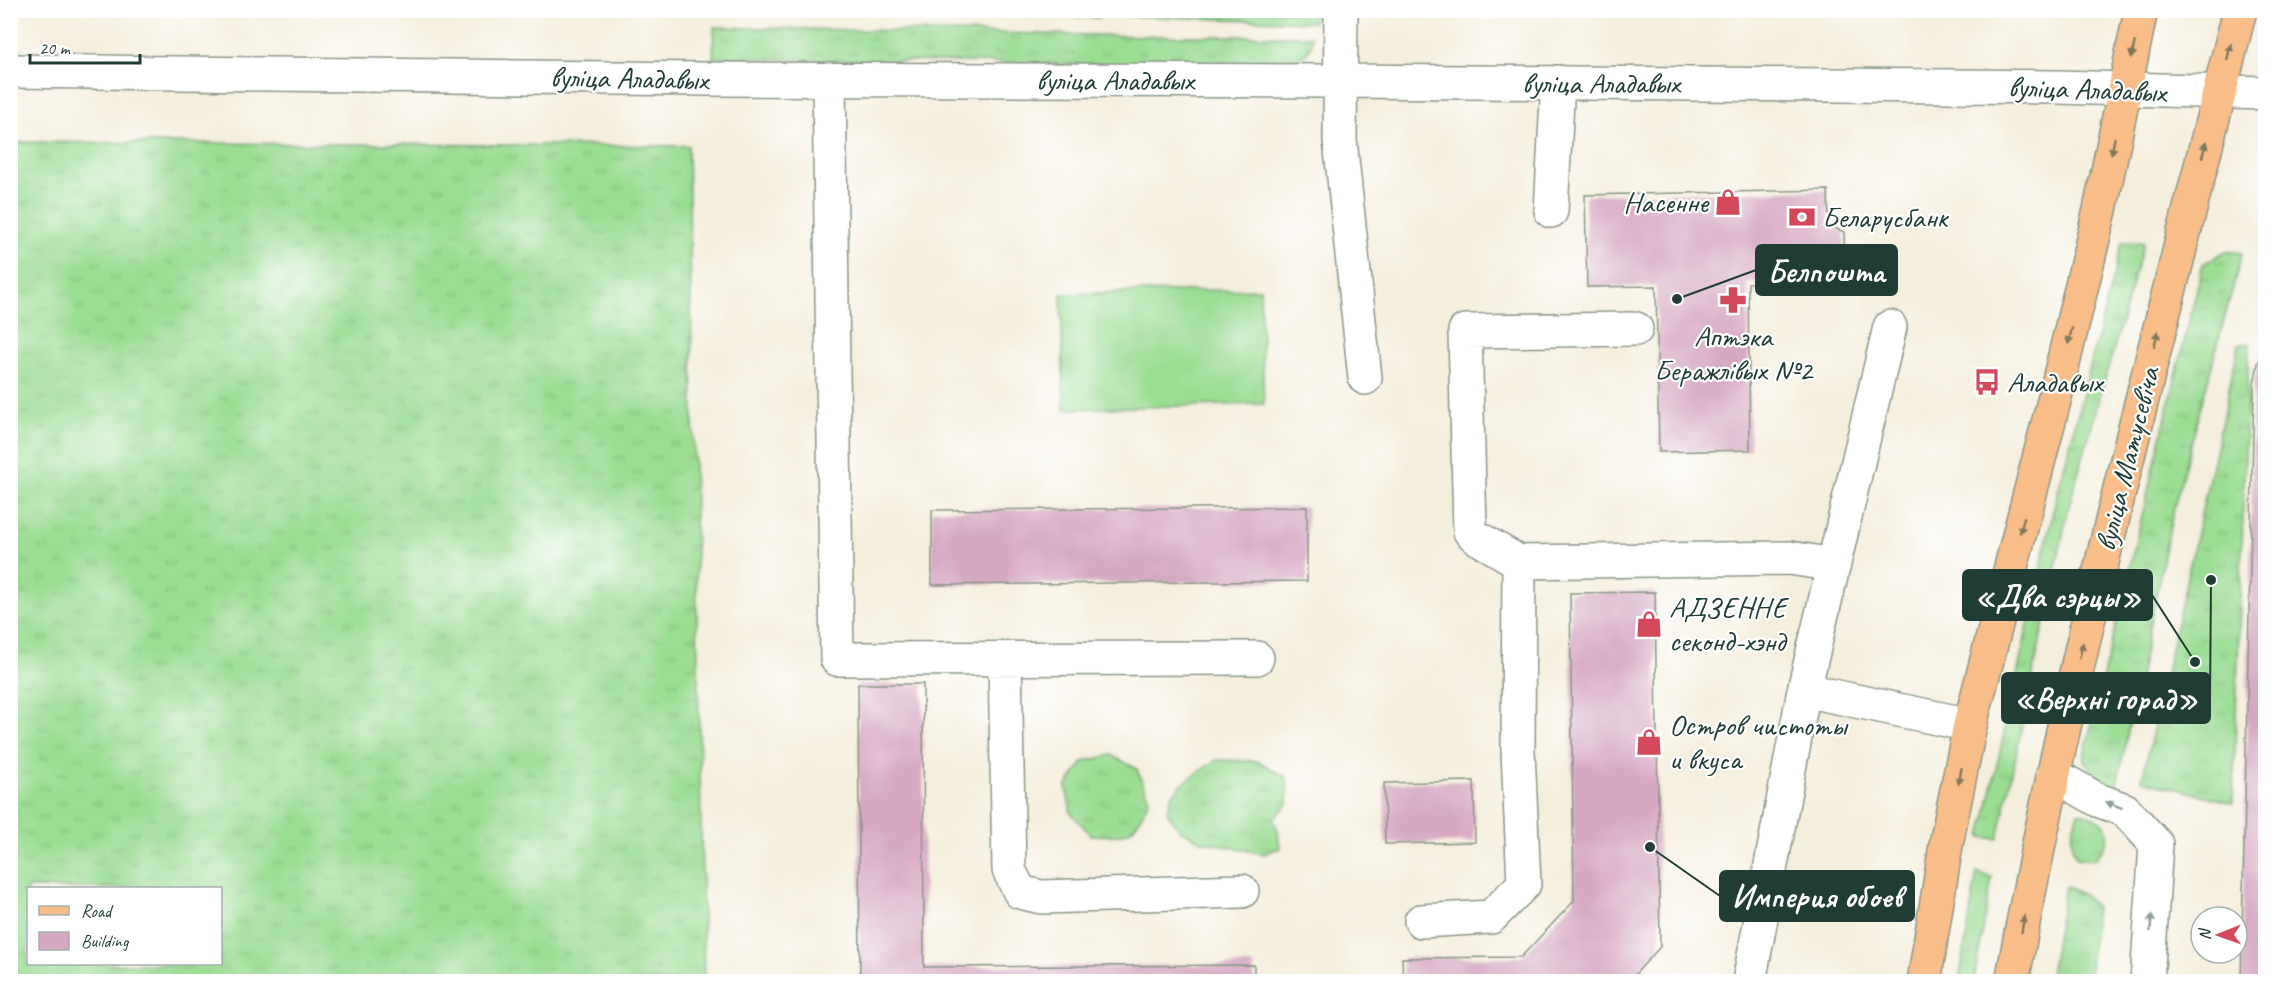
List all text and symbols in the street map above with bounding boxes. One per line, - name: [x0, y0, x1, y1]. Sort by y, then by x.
- scale bar: [30, 27, 140, 65]
- text: 20 m: [39, 37, 72, 59]
- one-way arrow: [2128, 40, 2137, 59]
- one-way arrow: [2225, 42, 2235, 61]
- street label: вуліца Аладавых: [550, 58, 711, 98]
- street label: вуліца Аладавых: [1036, 61, 1197, 99]
- street label: вуліца Аладавых: [1522, 64, 1683, 102]
- street label: вуліца Аладавых: [2007, 67, 2169, 111]
- one-way arrow: [2108, 137, 2117, 156]
- one-way arrow: [2200, 141, 2209, 159]
- place label: Насенне: [1623, 183, 1710, 221]
- shop icon: Насенне: [1713, 187, 1743, 217]
- place label: Беларусбанк: [1822, 198, 1950, 236]
- bank icon: Беларусбанк: [1787, 202, 1817, 232]
- callout: Белпошта: [1756, 245, 1897, 295]
- text: Белпошта: [1767, 251, 1888, 292]
- pharmacy icon: Аптэка Беражлівых №2: [1718, 285, 1748, 315]
- place label: Аптэка Беражлівых №2: [1654, 317, 1814, 389]
- one-way arrow: [2064, 327, 2074, 345]
- one-way arrow: [2152, 330, 2162, 348]
- street label: вуліца Матусевіча: [2086, 361, 2169, 555]
- place label: Аладавых: [2007, 363, 2105, 401]
- bus stop icon: Аладавых: [1972, 367, 2002, 397]
- one-way arrow: [2016, 516, 2026, 534]
- callout: «Два сэрцы»: [1963, 570, 2152, 620]
- text: «Два сэрцы»: [1975, 576, 2141, 617]
- place label: АДЗЕННЕ секонд-хэнд: [1669, 588, 1790, 660]
- shop icon: АДЗЕННЕ секонд-хэнд: [1634, 609, 1664, 639]
- one-way arrow: [2077, 642, 2087, 661]
- callout: «Верхні горад»: [2002, 673, 2210, 723]
- text: «Верхні горад»: [2014, 678, 2198, 719]
- place label: Остров чистоты и вкуса: [1669, 706, 1849, 778]
- shop icon: Остров чистоты и вкуса: [1634, 727, 1664, 757]
- one-way arrow: [1955, 766, 1964, 785]
- one-way arrow: [2104, 800, 2122, 810]
- callout: Империя обоев: [1720, 871, 1914, 921]
- text: Империя обоев: [1732, 876, 1908, 917]
- legend: [27, 887, 222, 965]
- text: Road: [81, 900, 114, 922]
- north arrow: [2189, 905, 2249, 965]
- one-way arrow: [2018, 914, 2027, 933]
- one-way arrow: [2146, 914, 2155, 933]
- text: N: [2195, 927, 2215, 940]
- text: Building: [81, 930, 130, 952]

